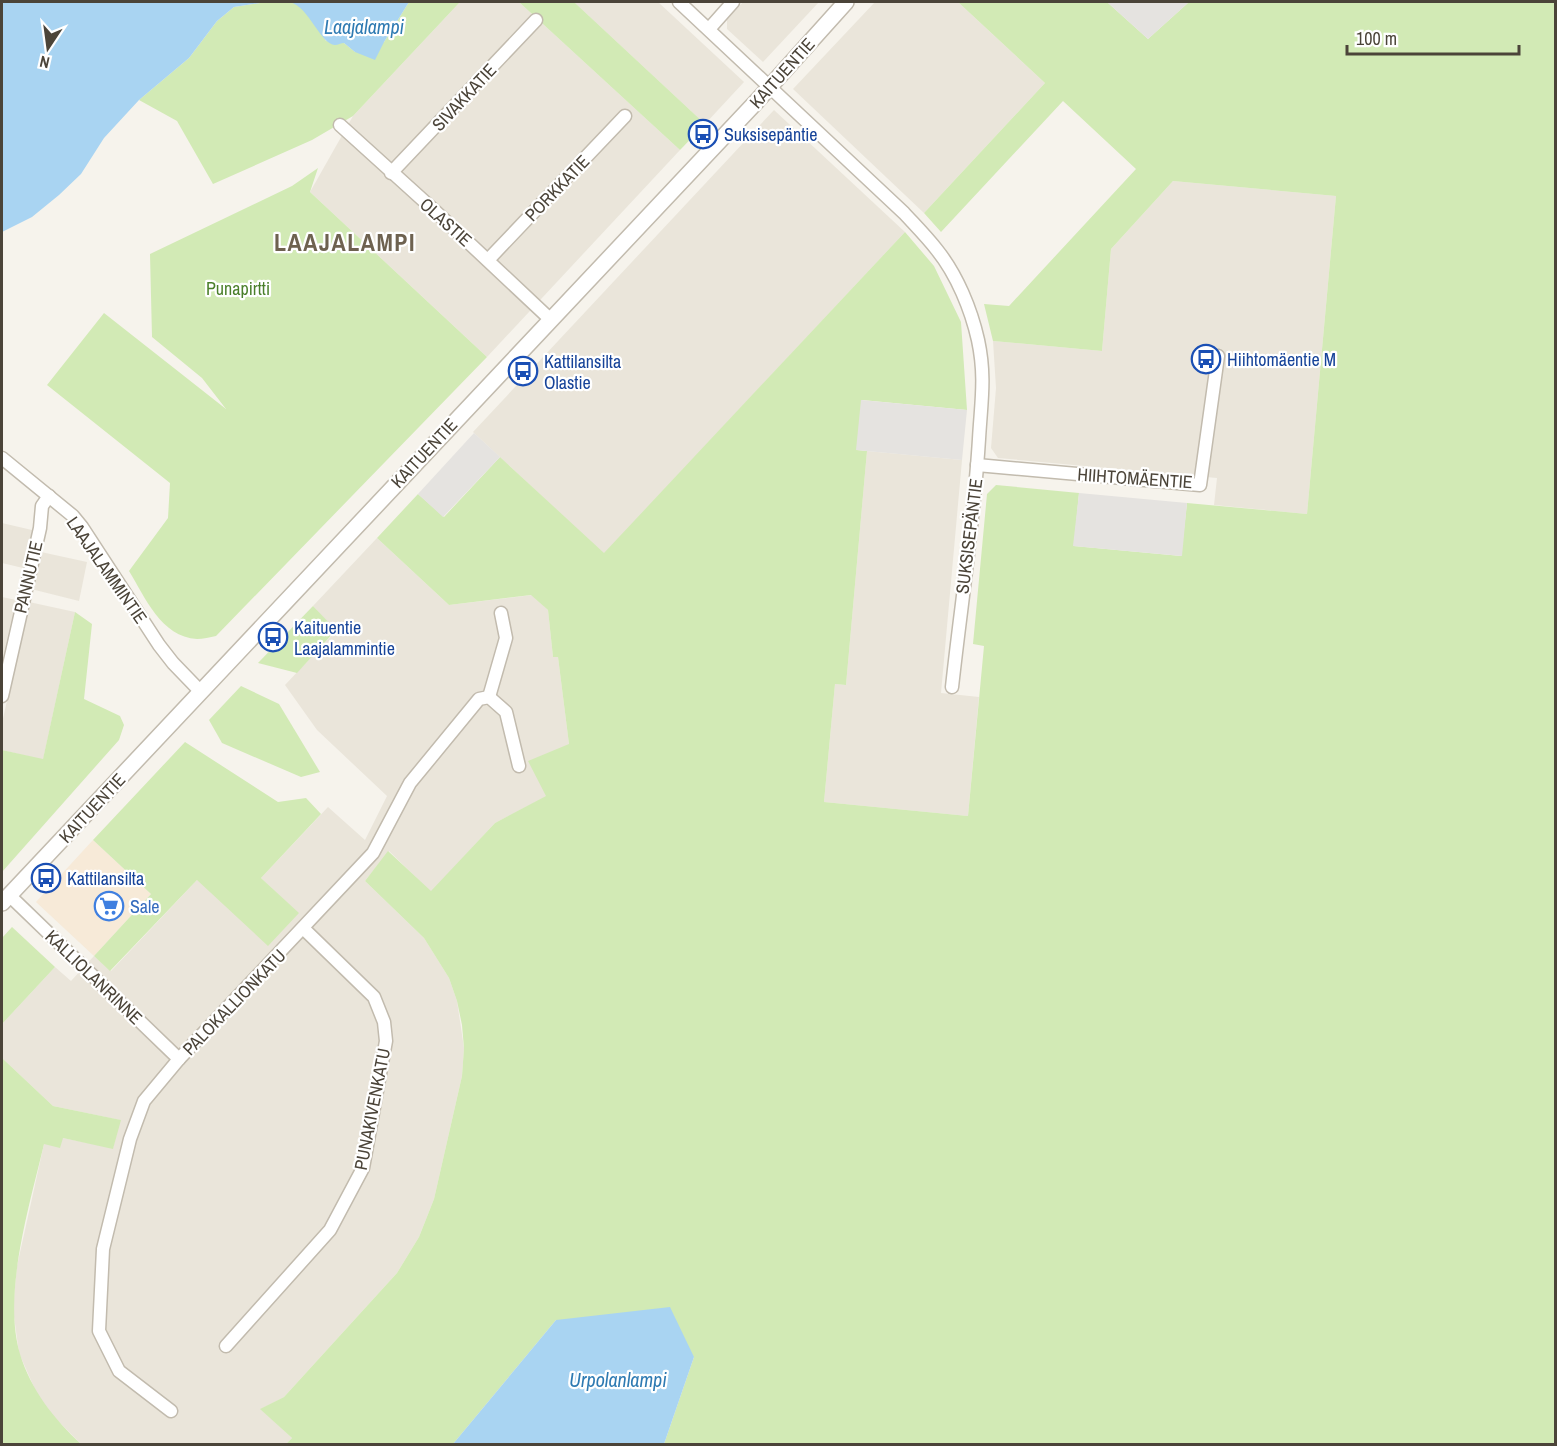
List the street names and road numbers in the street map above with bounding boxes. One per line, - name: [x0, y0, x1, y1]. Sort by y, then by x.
- street label: KAITUENTIE: [744, 32, 820, 114]
- street label: SIVAKKATIE: [426, 58, 502, 136]
- street label: PORKKATIE: [519, 149, 595, 227]
- street label: OLASTIE: [414, 192, 478, 252]
- street label: KAITUENTIE: [385, 413, 463, 493]
- street label: HIIHTOMÄENTIE: [1077, 462, 1193, 494]
- street label: SUKSISEPÄNTIE: [950, 477, 988, 595]
- street label: LAAJALAMMINTIE: [61, 511, 153, 629]
- street label: PANNUTIE: [8, 538, 48, 616]
- street label: KAITUENTIE: [53, 768, 131, 848]
- street label: KALLIOLANRINNE: [40, 924, 148, 1030]
- street label: PALOKALLIONKATU: [177, 943, 291, 1061]
- street label: PUNAKIVENKATU: [348, 1046, 396, 1172]

